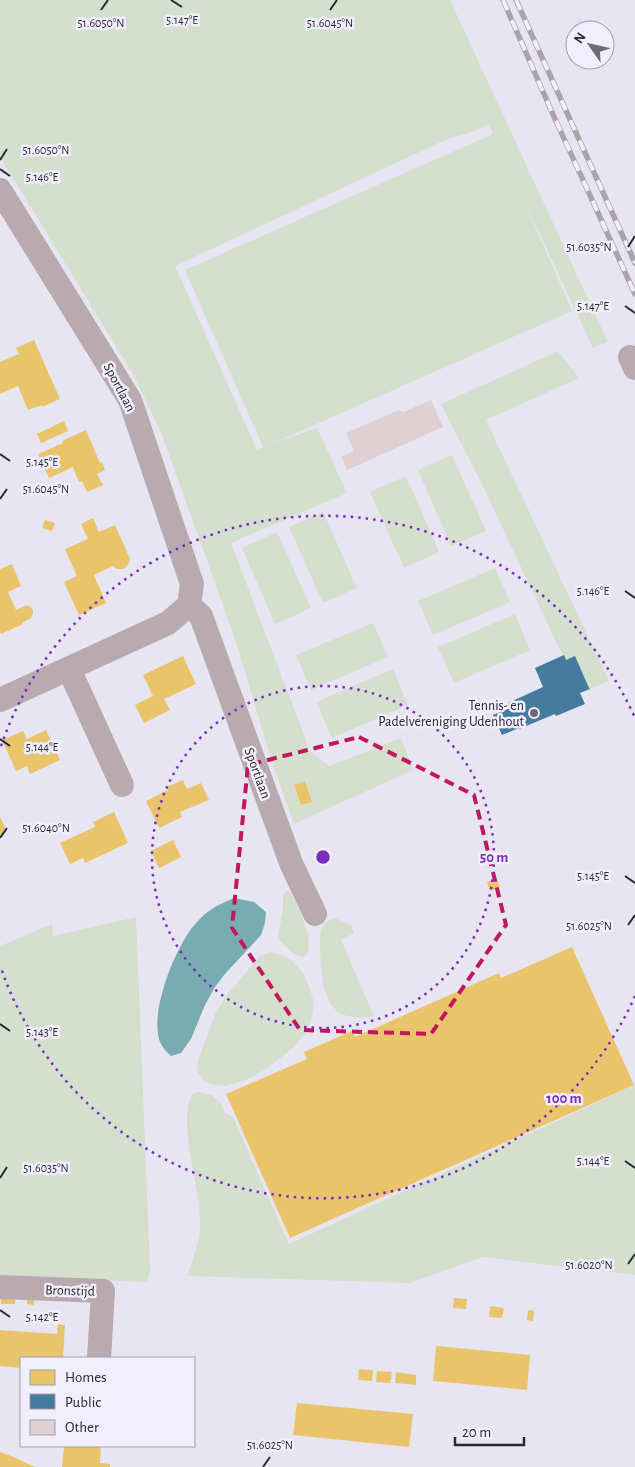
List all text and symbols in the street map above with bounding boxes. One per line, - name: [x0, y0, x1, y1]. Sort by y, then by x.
- text: 5.147°E: [166, 14, 198, 26]
- text: 51.6050°N: [78, 17, 124, 29]
- text: 51.6045°N: [307, 17, 353, 29]
- north arrow: [565, 20, 615, 70]
- text: N: [572, 30, 589, 46]
- text: 51.6050°N: [23, 144, 69, 156]
- text: 5.146°E: [26, 171, 59, 183]
- text: 51.6035°N: [566, 241, 612, 253]
- text: 5.147°E: [577, 300, 609, 312]
- street label: Sportlaan: [101, 361, 138, 414]
- text: 5.145°E: [26, 456, 58, 468]
- text: 51.6045°N: [23, 483, 69, 495]
- text: 5.146°E: [577, 585, 610, 597]
- place label: Tennis- en Padelvereniging Udenhout: [378, 699, 525, 729]
- marker: Tennis- en Padelvereniging Udenhout: [528, 707, 540, 719]
- text: 5.144°E: [26, 741, 59, 753]
- street label: Sportlaan: [241, 746, 273, 801]
- text: 51.6040°N: [22, 822, 70, 834]
- centre of rings: [314, 848, 332, 866]
- text: 50 m: [480, 850, 508, 865]
- text: 5.145°E: [577, 870, 609, 882]
- text: 51.6025°N: [566, 920, 612, 932]
- text: 5.143°E: [26, 1026, 58, 1038]
- text: 100 m: [546, 1091, 582, 1106]
- text: 5.144°E: [577, 1155, 610, 1167]
- text: 51.6035°N: [23, 1162, 69, 1174]
- text: 51.6020°N: [565, 1259, 613, 1271]
- street label: Bronstijd: [45, 1283, 95, 1299]
- text: 5.142°E: [26, 1311, 58, 1323]
- legend: [20, 1357, 195, 1447]
- text: Homes: [65, 1370, 107, 1385]
- text: Public: [65, 1395, 101, 1410]
- scale bar: [455, 1414, 524, 1446]
- text: Other: [65, 1420, 99, 1435]
- text: 20 m: [462, 1425, 491, 1440]
- text: 51.6025°N: [247, 1439, 293, 1451]

